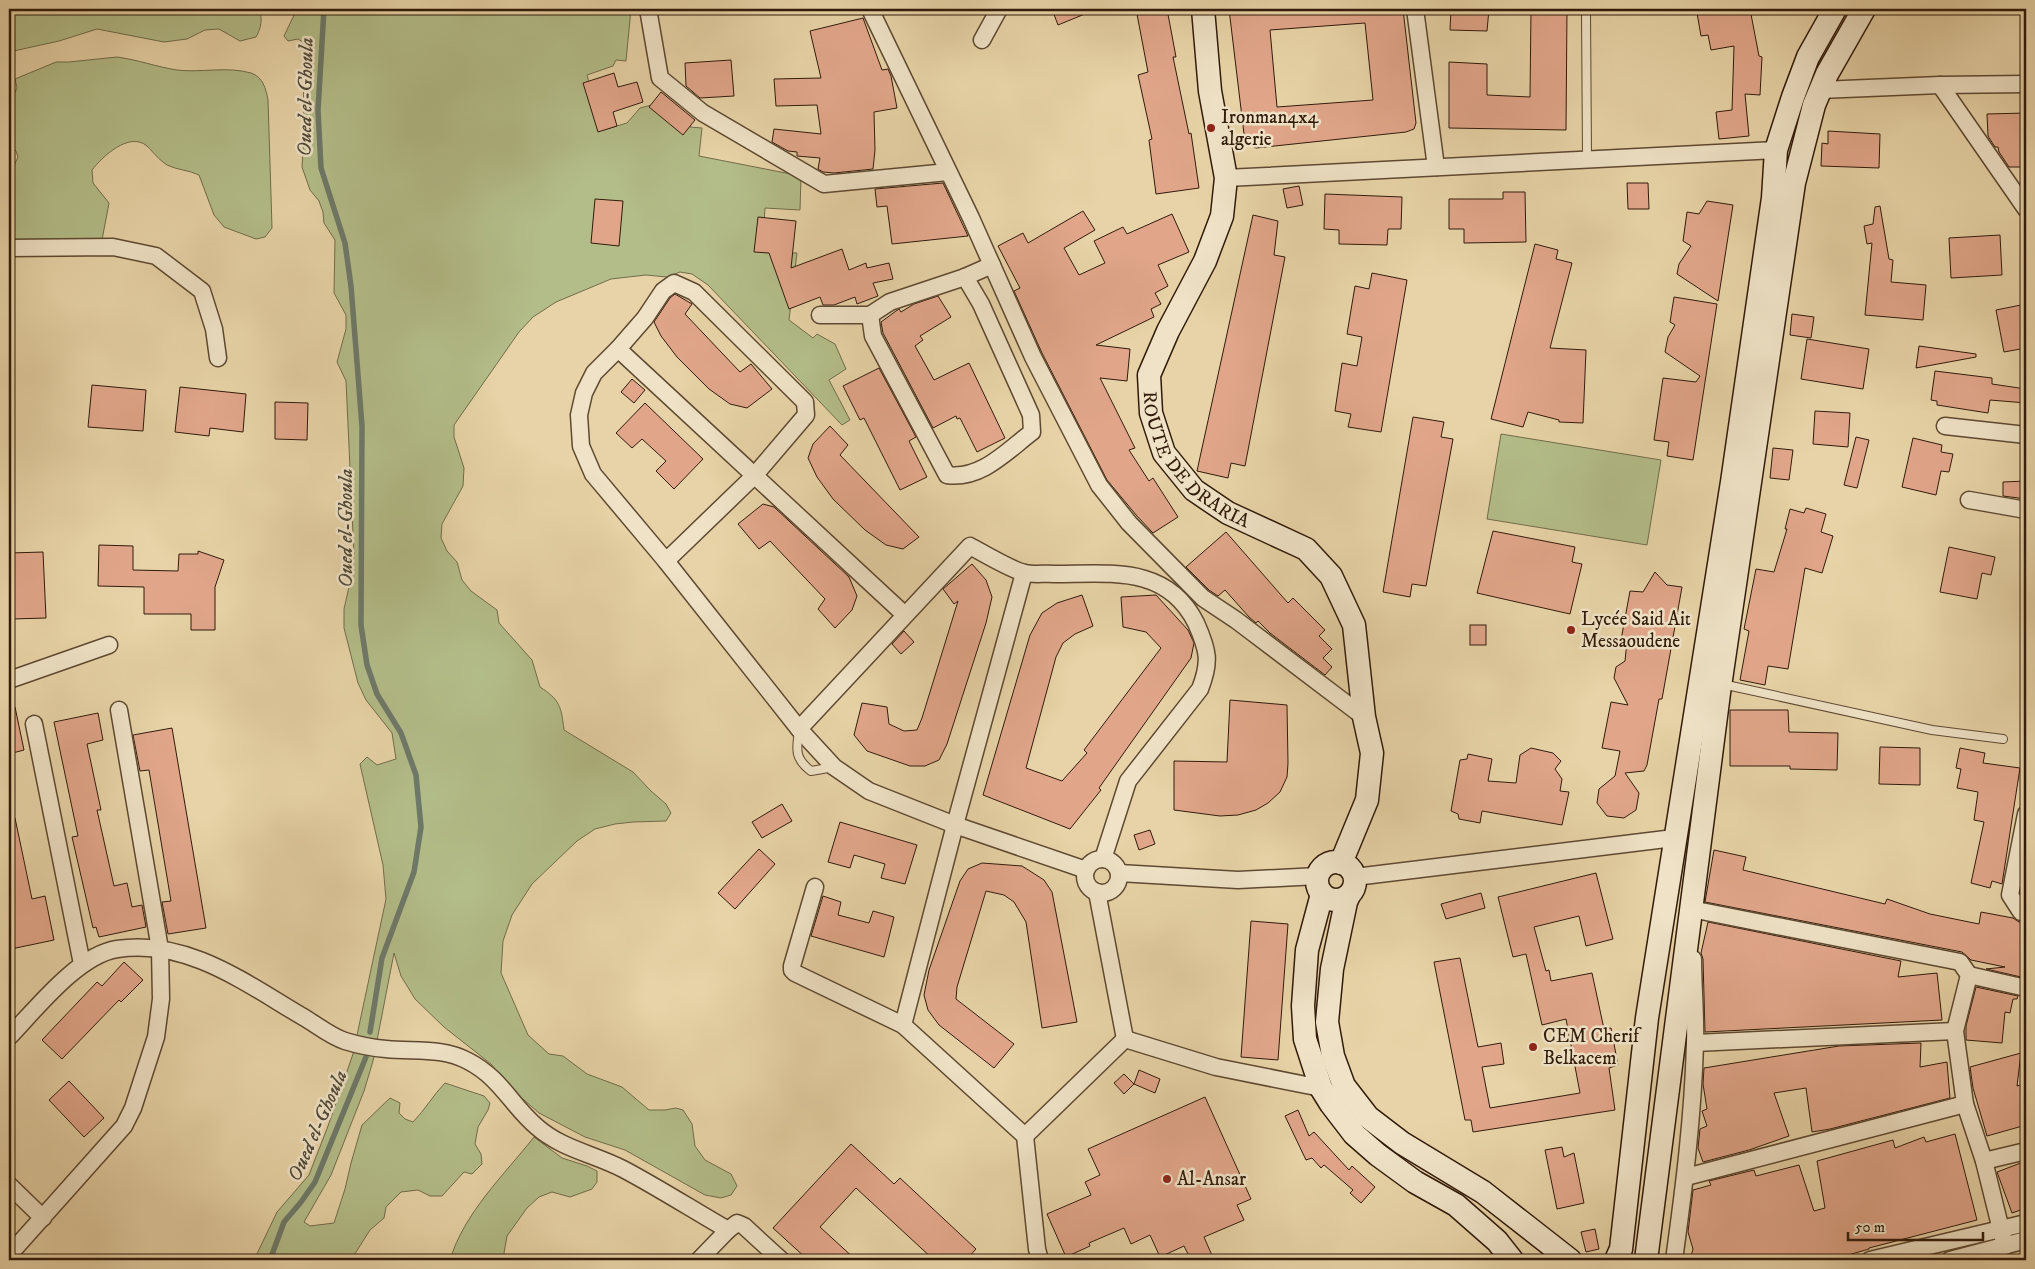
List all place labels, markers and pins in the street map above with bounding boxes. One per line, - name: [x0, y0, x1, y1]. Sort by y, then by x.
- place label: Ironman4x4 algerie: [1221, 106, 1320, 151]
- marker: Ironman4x4 algerie: [1205, 122, 1217, 134]
- place label: Lycée Said Ait Messaoudene: [1581, 608, 1691, 653]
- marker: Lycée Said Ait Messaoudene: [1565, 624, 1577, 636]
- place label: CEM Cherif Belkacem: [1543, 1025, 1642, 1070]
- marker: CEM Cherif Belkacem: [1527, 1041, 1539, 1053]
- place label: Al-Ansar: [1177, 1168, 1246, 1191]
- marker: Al-Ansar: [1161, 1173, 1173, 1185]

